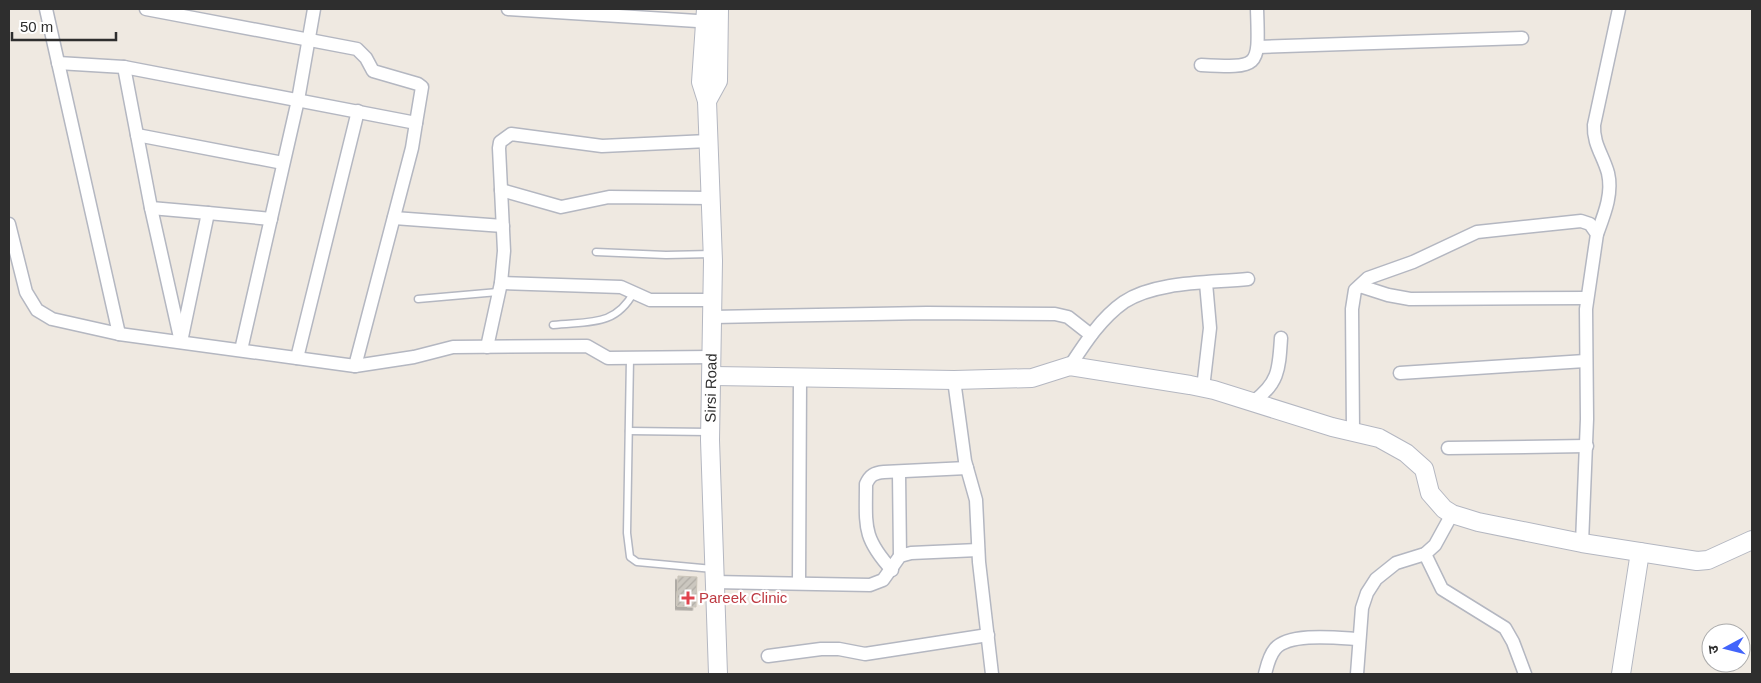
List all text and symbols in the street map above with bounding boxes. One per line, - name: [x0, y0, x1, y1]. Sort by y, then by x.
- scale bar: [12, 10, 116, 42]
- text: 50 m: [20, 18, 53, 35]
- street label: Sirsi Road: [701, 353, 720, 423]
- place label: Pareek Clinic: [699, 589, 788, 606]
- marker: Pareek Clinic: [681, 591, 695, 605]
- north arrow: [1701, 623, 1751, 673]
- text: उ: [1705, 644, 1722, 655]

